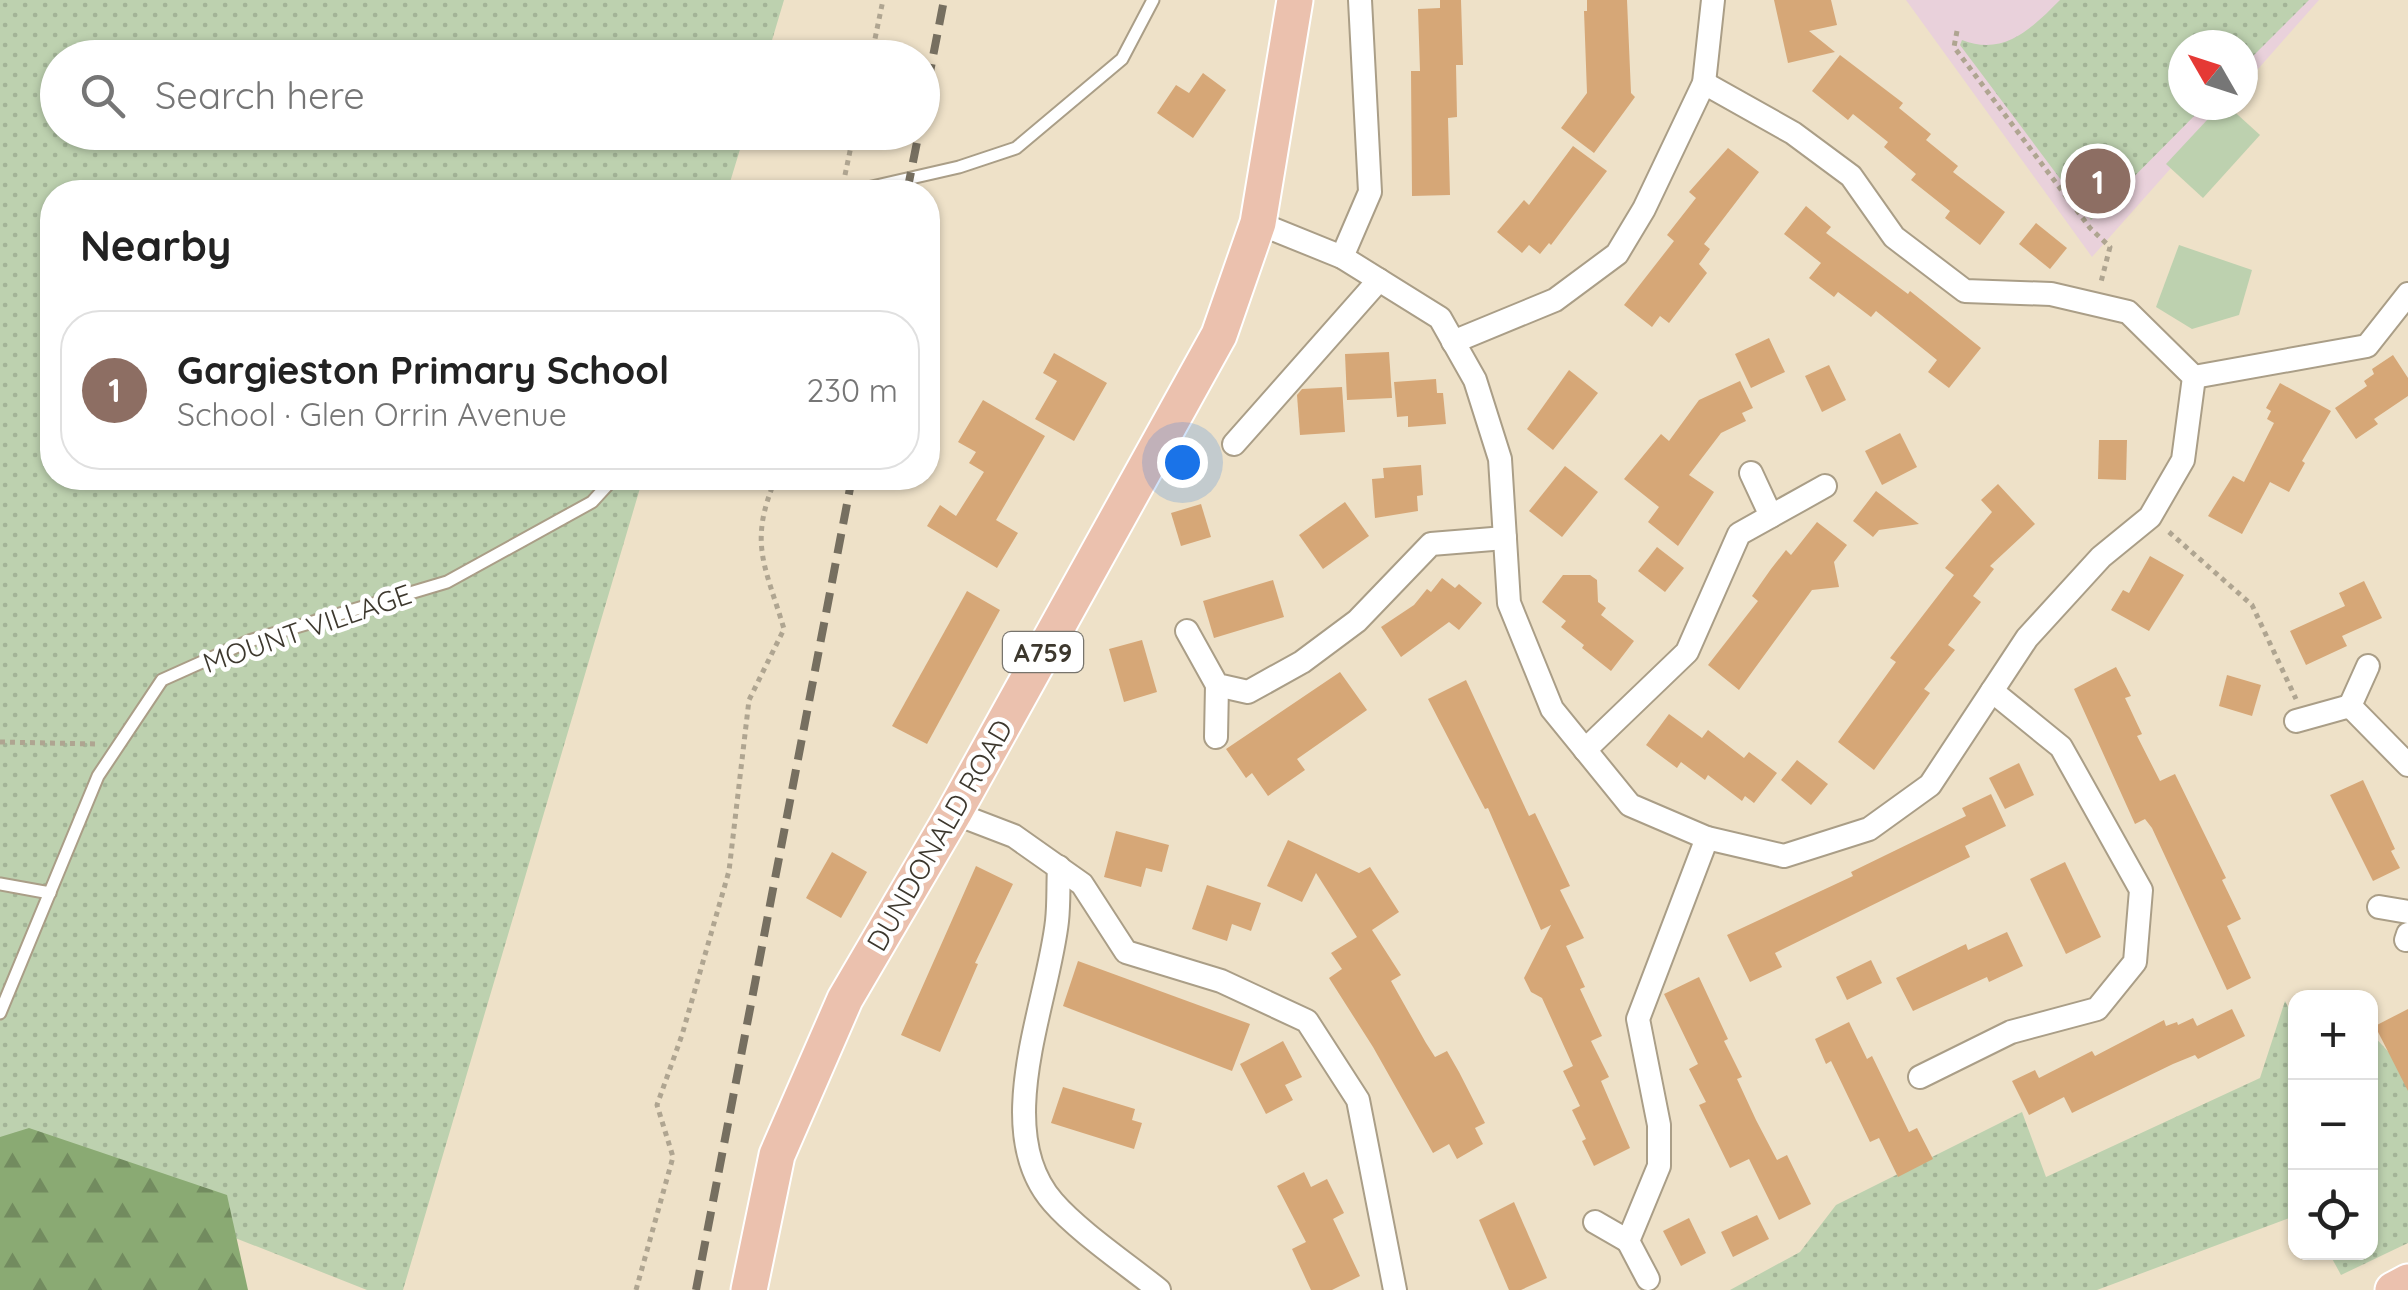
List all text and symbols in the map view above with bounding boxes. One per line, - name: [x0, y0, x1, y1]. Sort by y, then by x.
- north arrow: [2168, 30, 2258, 120]
- search box: [40, 40, 940, 150]
- icon: search: [75, 68, 130, 123]
- text: Search here: [155, 71, 365, 119]
- pin: 1: [2066, 144, 2130, 218]
- text: Nearby: [80, 219, 231, 272]
- text: Gargieston Primary School: [177, 346, 669, 394]
- text: 1: [108, 370, 121, 410]
- text: 230 m: [807, 370, 898, 410]
- text: School · Glen Orrin Avenue: [177, 394, 567, 434]
- your location: [1157, 437, 1208, 488]
- street label: MOUNT VILLAGE: [198, 576, 416, 680]
- road number: A759: [1003, 632, 1083, 672]
- street label: DUNDONALD ROAD: [859, 713, 1019, 957]
- map controls: [2288, 990, 2378, 1260]
- button: +: [2288, 990, 2378, 1080]
- button: −: [2288, 1080, 2378, 1170]
- button: locate: [2288, 1170, 2378, 1260]

